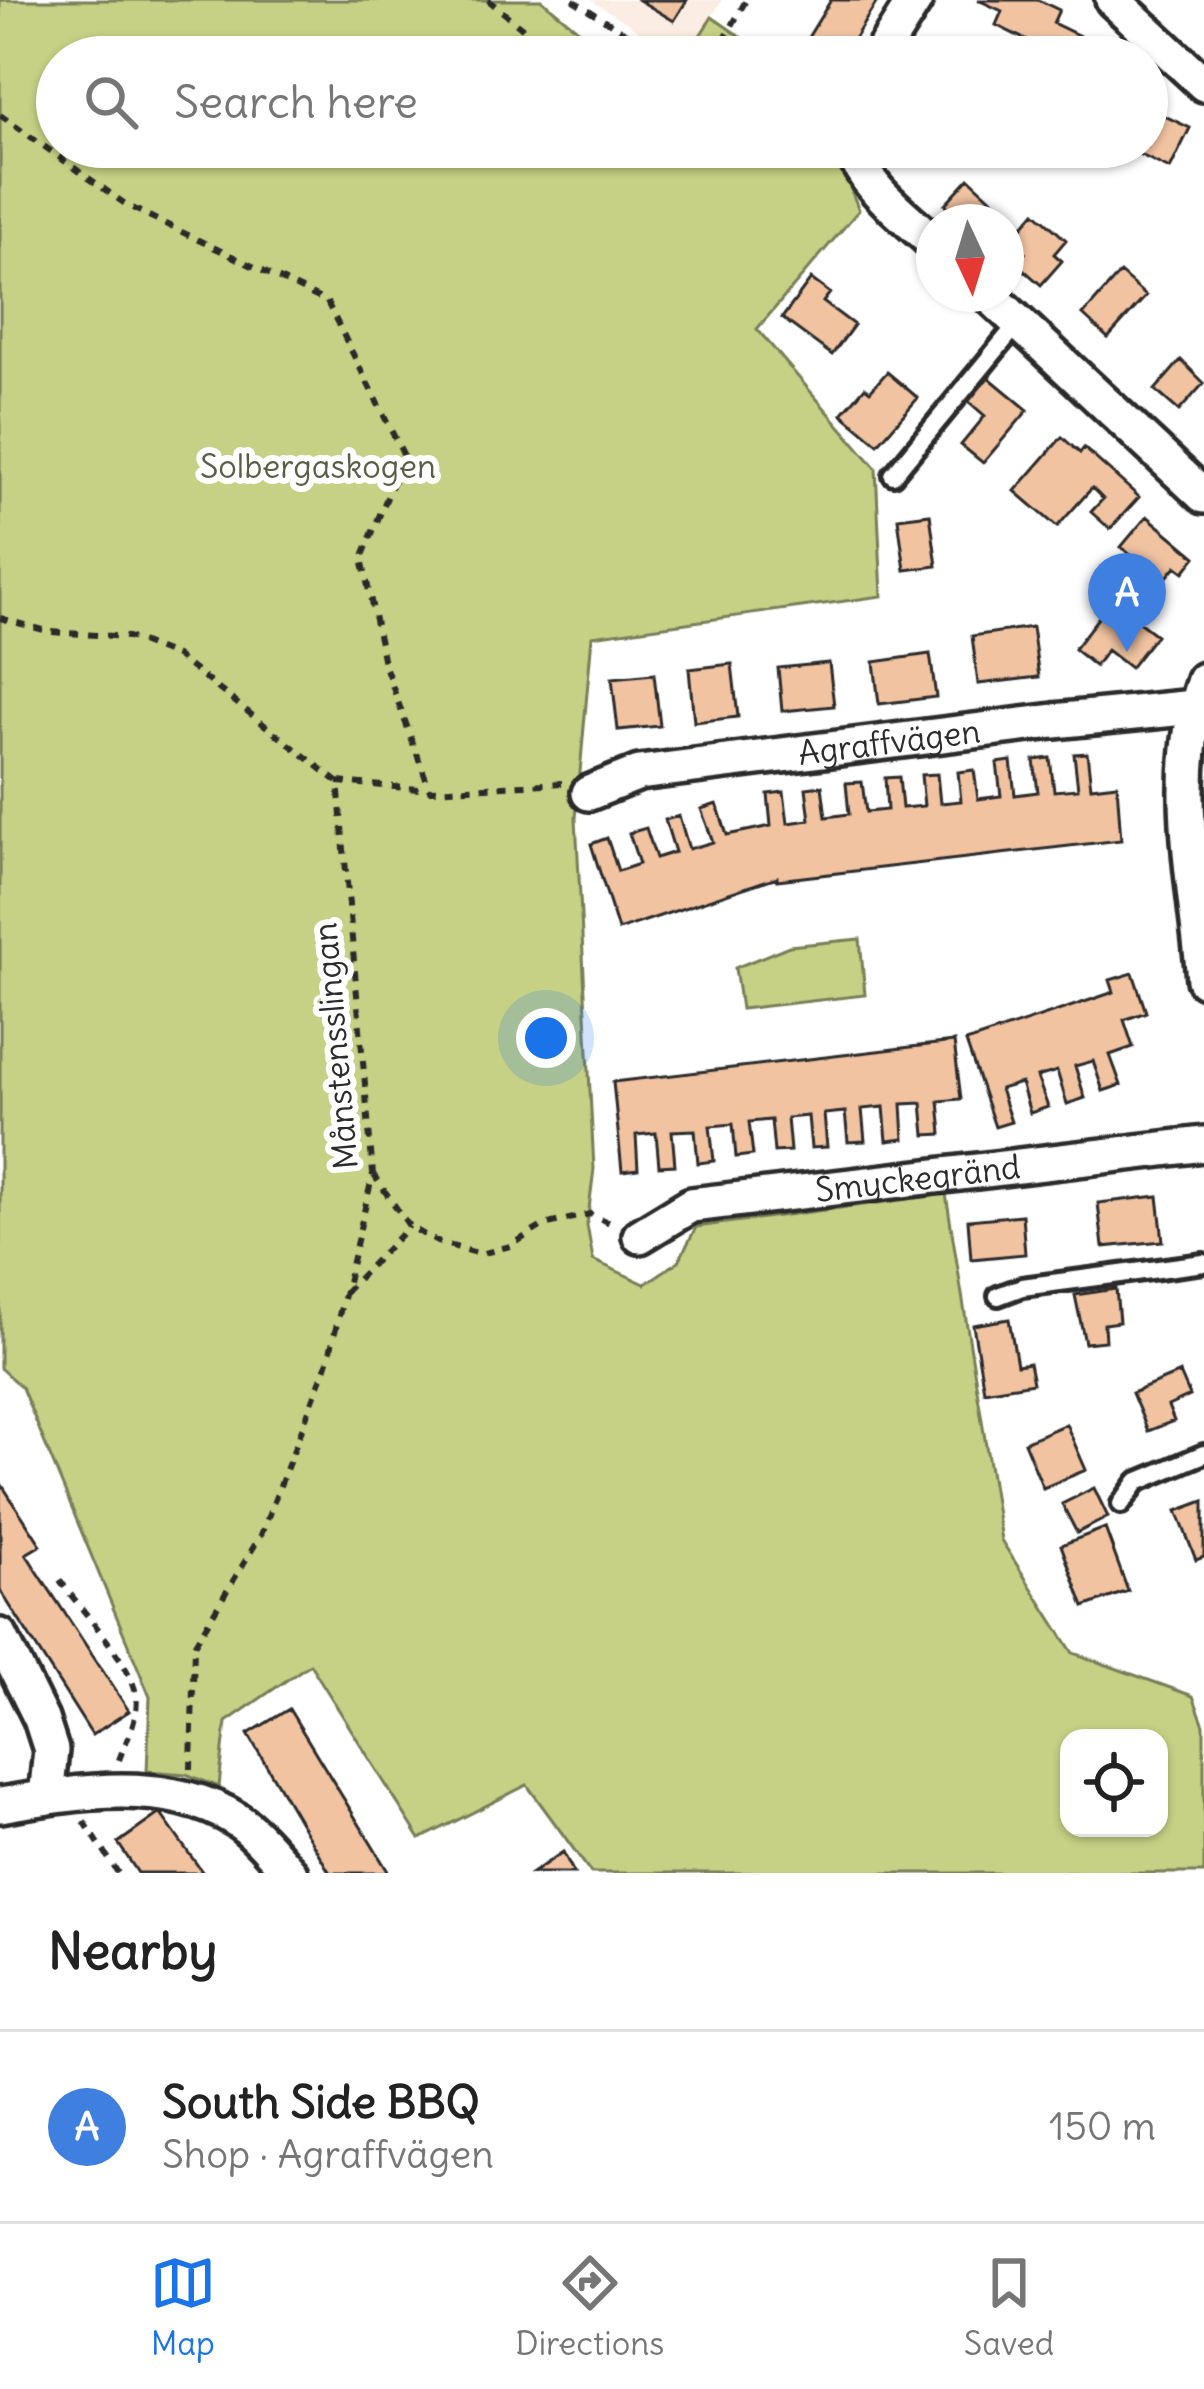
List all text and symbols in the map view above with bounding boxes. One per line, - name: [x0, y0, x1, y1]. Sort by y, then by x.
- search box: [36, 36, 1168, 168]
- icon: search: [78, 69, 144, 135]
- text: Search here: [174, 74, 418, 130]
- north arrow: [916, 204, 1024, 312]
- park label: Solbergaskogen: [200, 445, 436, 487]
- pin: A: [1088, 553, 1166, 652]
- street label: Agraffvägen: [796, 709, 983, 774]
- street label: Månstensslingan: [303, 921, 367, 1171]
- your location: [516, 1008, 576, 1068]
- street label: Smyckegränd: [813, 1145, 1022, 1211]
- map controls: [1060, 1729, 1168, 1837]
- button: locate: [1060, 1729, 1168, 1837]
- text: Nearby: [48, 1919, 217, 1983]
- text: South Side BBQ: [162, 2074, 480, 2130]
- text: A: [74, 2102, 100, 2151]
- text: 150 m: [1049, 2102, 1156, 2151]
- text: Shop · Agraffvägen: [162, 2130, 494, 2179]
- tab: Map: [150, 2250, 216, 2364]
- tab: Directions: [515, 2250, 664, 2364]
- tab: Saved: [964, 2250, 1054, 2364]

